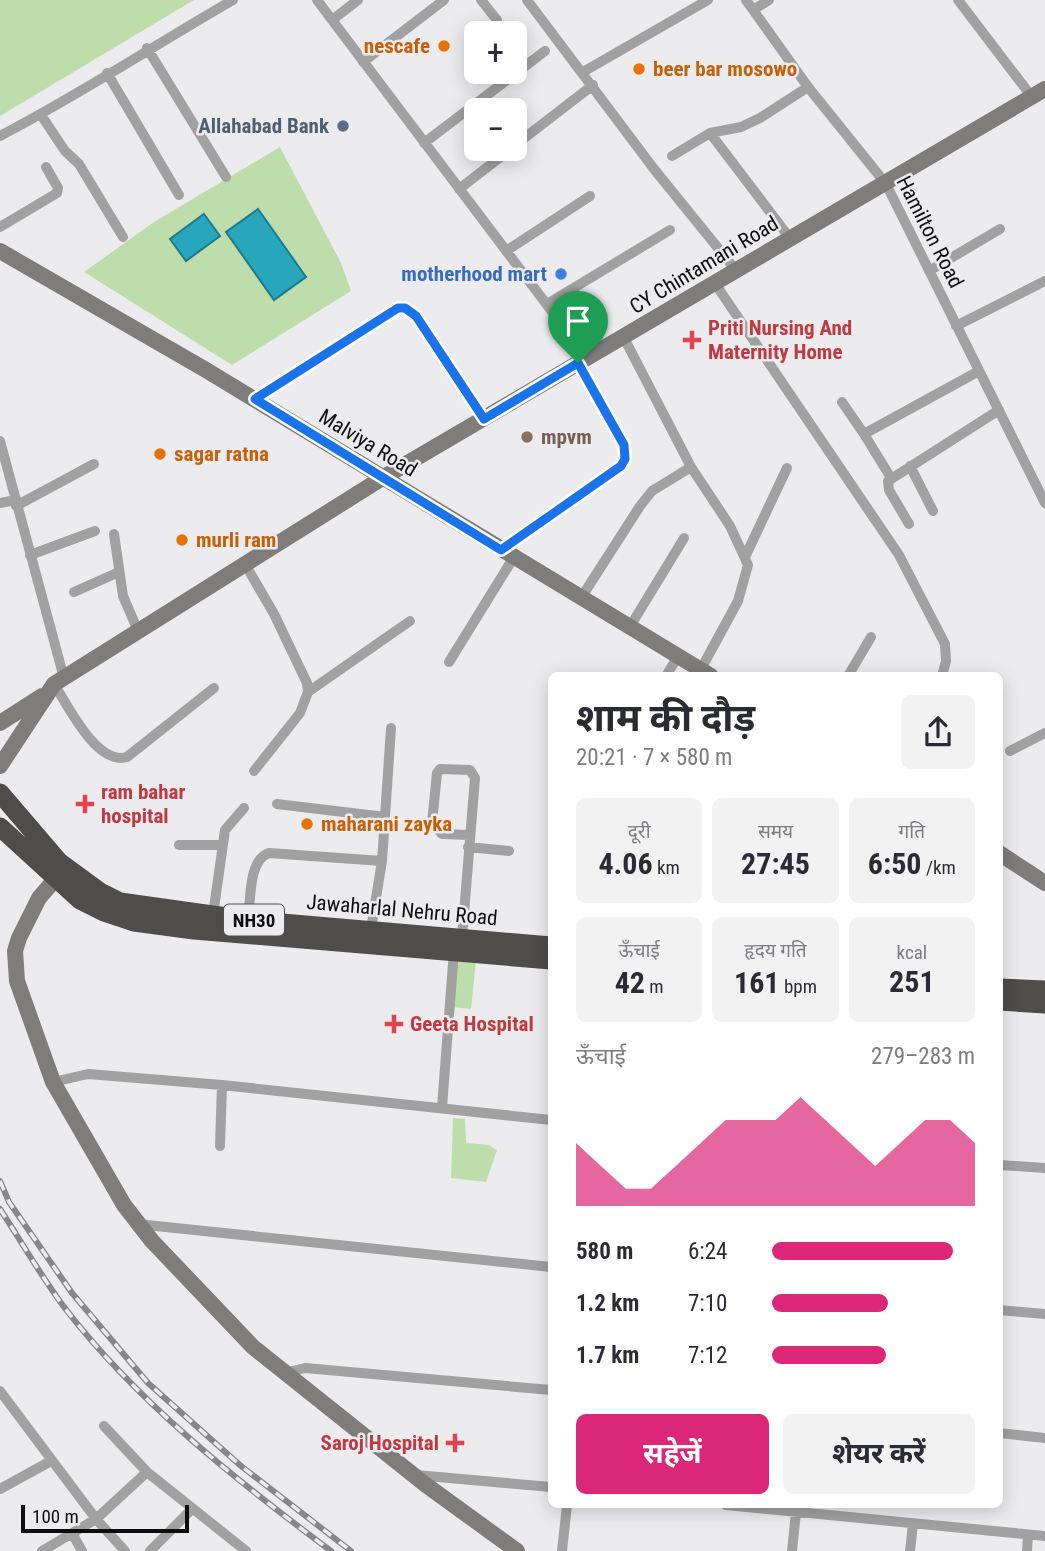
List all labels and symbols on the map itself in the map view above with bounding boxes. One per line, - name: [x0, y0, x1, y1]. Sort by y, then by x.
- place label: nescafe: [364, 34, 430, 58]
- marker: nescafe: [436, 38, 452, 54]
- place label: beer bar mosowo: [653, 57, 797, 81]
- marker: beer bar mosowo: [631, 61, 647, 77]
- place label: Allahabad Bank: [198, 114, 330, 138]
- marker: Allahabad Bank: [335, 118, 351, 134]
- street label: Hamilton Road: [892, 172, 968, 292]
- street label: CY Chintamani Road: [625, 211, 783, 319]
- place label: motherhood mart: [401, 262, 547, 286]
- marker: motherhood mart: [553, 266, 569, 282]
- pin: [548, 291, 608, 363]
- place label: Priti Nursing And Maternity Home: [708, 316, 852, 364]
- marker: Priti Nursing And Maternity Home: [682, 330, 702, 350]
- street label: Malviya Road: [315, 404, 421, 482]
- place label: mpvm: [541, 425, 592, 449]
- marker: mpvm: [519, 429, 535, 445]
- place label: sagar ratna: [174, 442, 269, 466]
- marker: sagar ratna: [152, 446, 168, 462]
- place label: murli ram: [196, 528, 276, 552]
- marker: murli ram: [174, 532, 190, 548]
- place label: ram bahar hospital: [101, 780, 185, 828]
- marker: ram bahar hospital: [75, 794, 95, 814]
- place label: maharani zayka: [321, 812, 452, 836]
- marker: maharani zayka: [299, 816, 315, 832]
- street label: Jawaharlal Nehru Road: [306, 890, 498, 930]
- road number: NH30: [224, 904, 284, 936]
- place label: Geeta Hospital: [410, 1012, 534, 1036]
- marker: Geeta Hospital: [384, 1014, 404, 1034]
- place label: Saroj Hospital: [321, 1431, 439, 1455]
- marker: Saroj Hospital: [445, 1433, 465, 1453]
- scale bar: [21, 1502, 189, 1534]

